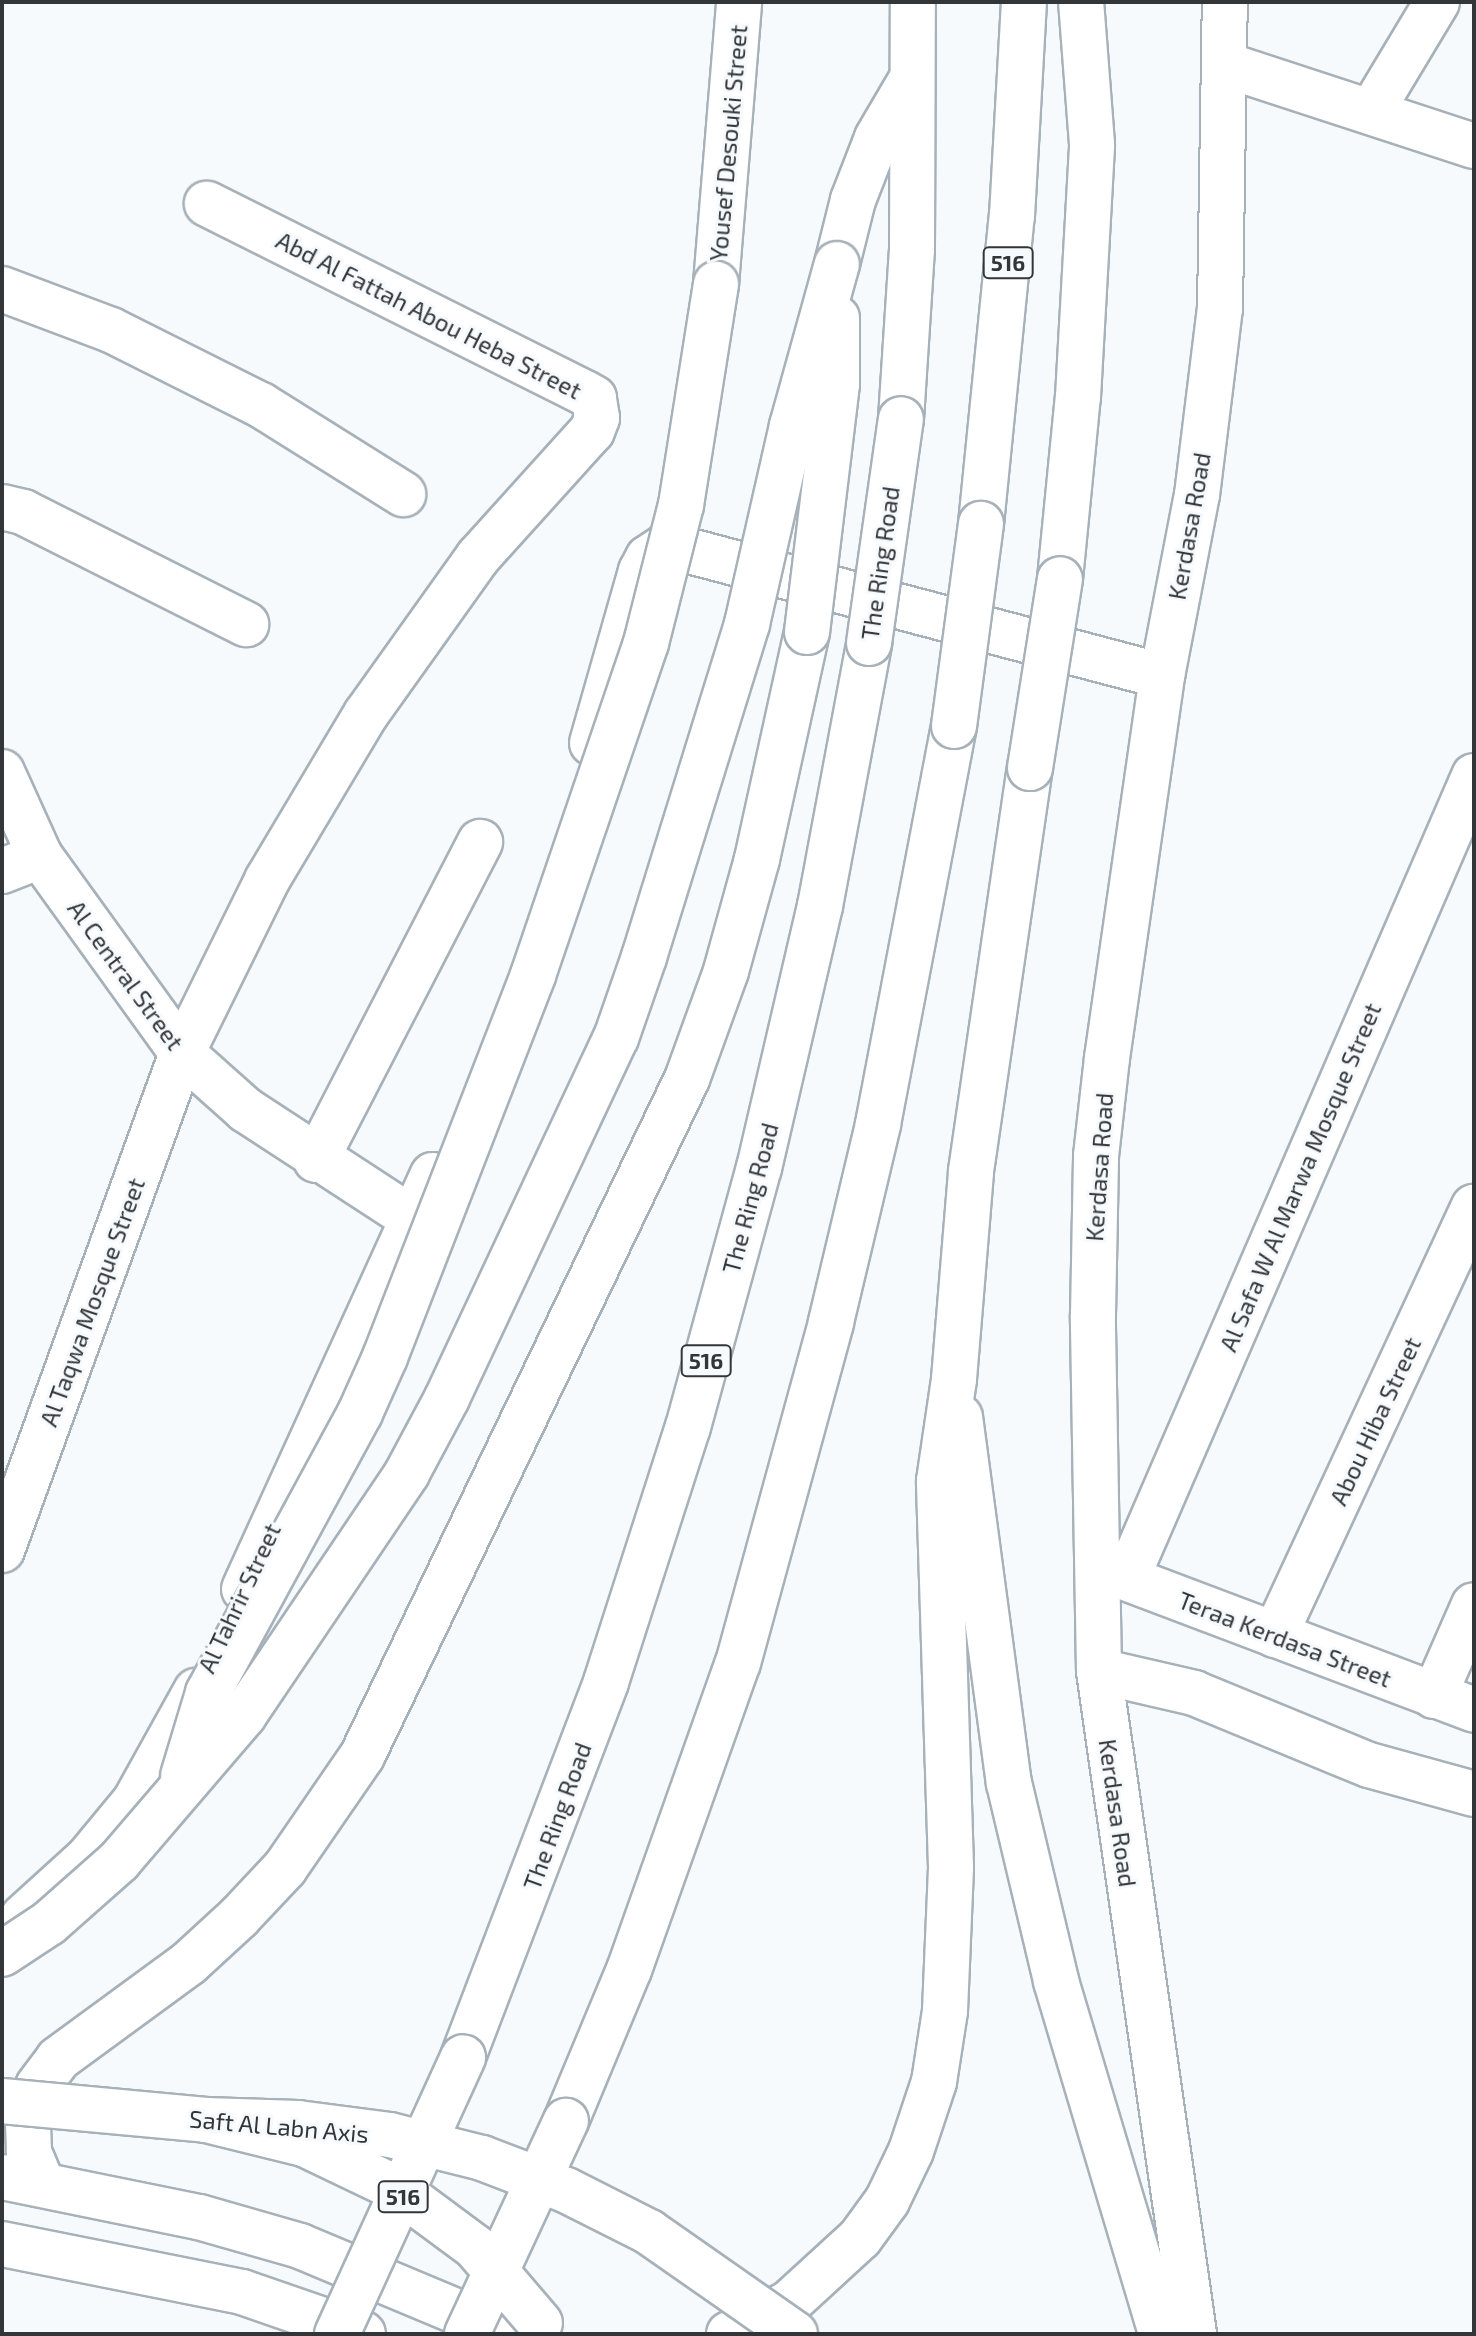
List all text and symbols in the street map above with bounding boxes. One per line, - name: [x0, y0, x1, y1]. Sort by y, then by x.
- street label: Yousef Desouki Street: [703, 23, 753, 263]
- street label: Abd Al Fattah Abou Heba Street: [271, 225, 587, 405]
- road number: 516: [982, 245, 1034, 281]
- street label: Kerdasa Road: [1162, 450, 1216, 602]
- street label: The Ring Road: [855, 484, 905, 642]
- street label: Al Central Street: [62, 894, 190, 1056]
- street label: Al Safa W Al Marwa Mosque Street: [1213, 997, 1387, 1357]
- street label: Kerdasa Road: [1079, 1092, 1119, 1242]
- street label: The Ring Road: [716, 1119, 784, 1277]
- street label: Al Taqwa Mosque Street: [33, 1173, 151, 1431]
- street label: Abou Hiba Street: [1323, 1332, 1427, 1510]
- road number: 516: [680, 1343, 732, 1379]
- street label: Al Tahrir Street: [191, 1518, 287, 1678]
- street label: Teraa Kerdasa Street: [1174, 1585, 1396, 1693]
- street label: Kerdasa Road: [1093, 1737, 1143, 1889]
- street label: The Ring Road: [517, 1738, 597, 1894]
- street label: Saft Al Labn Axis: [187, 2104, 371, 2148]
- road number: 516: [377, 2179, 429, 2215]

